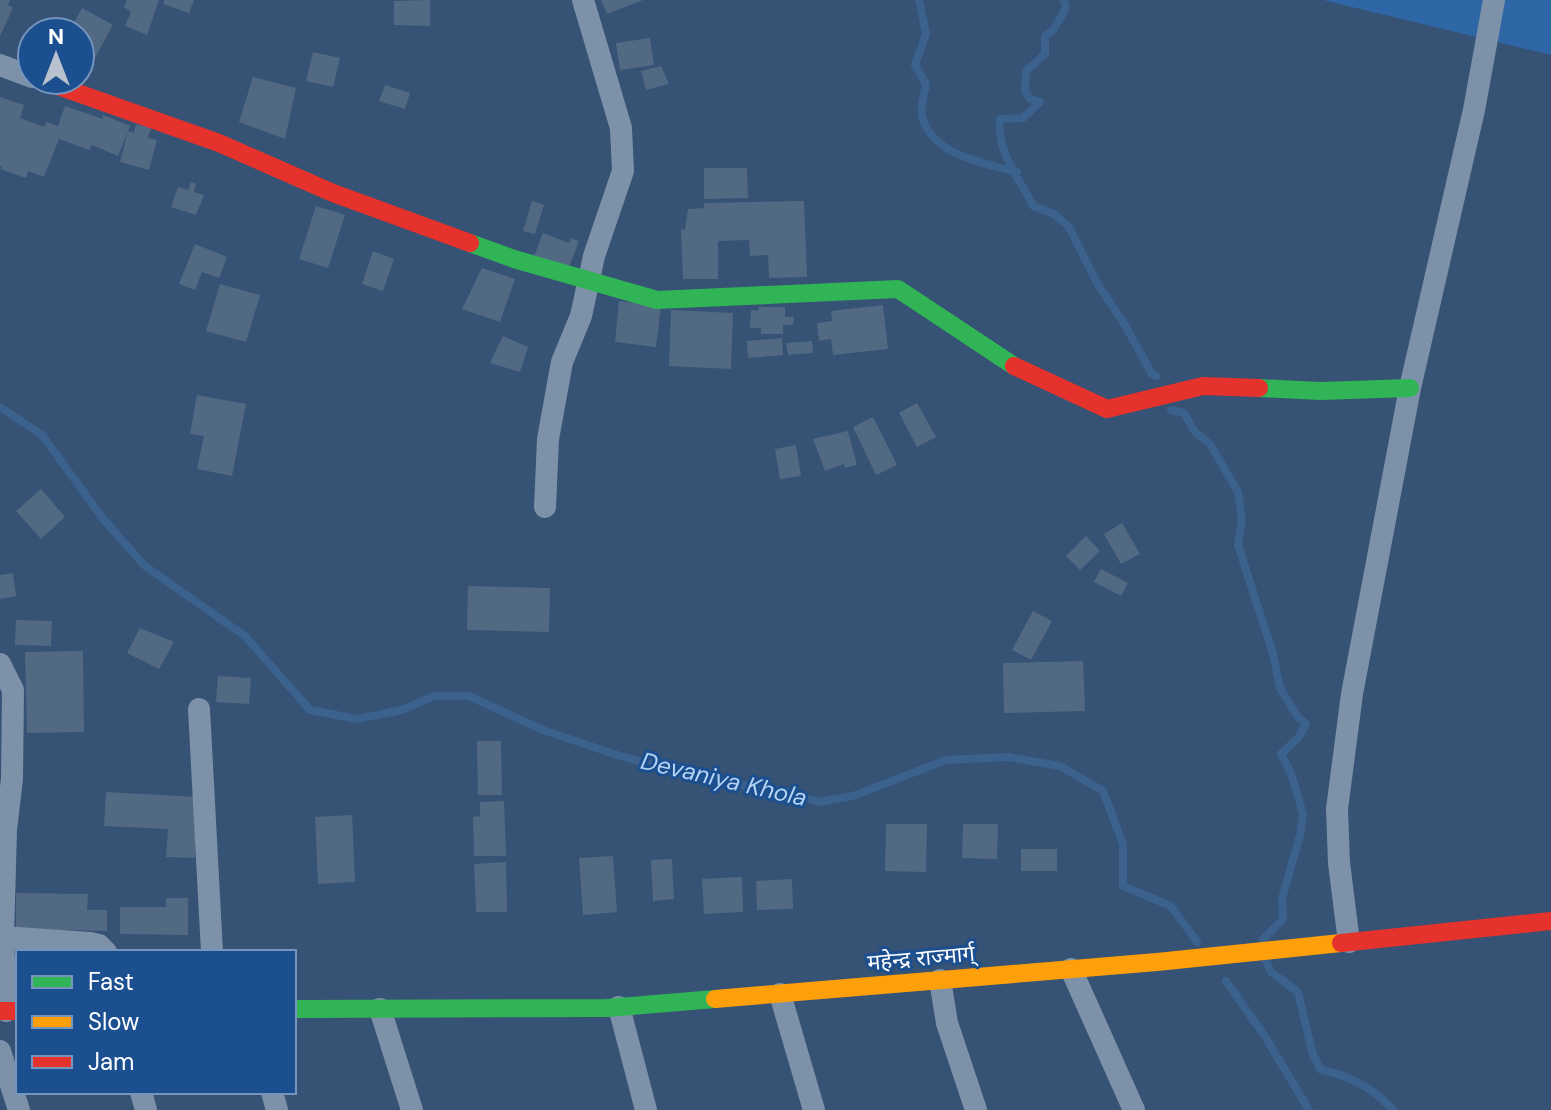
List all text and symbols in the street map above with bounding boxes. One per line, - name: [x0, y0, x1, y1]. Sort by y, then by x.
- north arrow: [16, 16, 96, 96]
- text: N: [48, 22, 64, 51]
- water label: Devaniya Khola: [638, 745, 810, 813]
- street label: महेन्द्र राज्मार्ग्: [866, 939, 979, 977]
- legend: [16, 950, 296, 1094]
- text: Fast: [88, 966, 134, 997]
- text: Slow: [88, 1006, 139, 1037]
- text: Jam: [88, 1046, 134, 1077]

